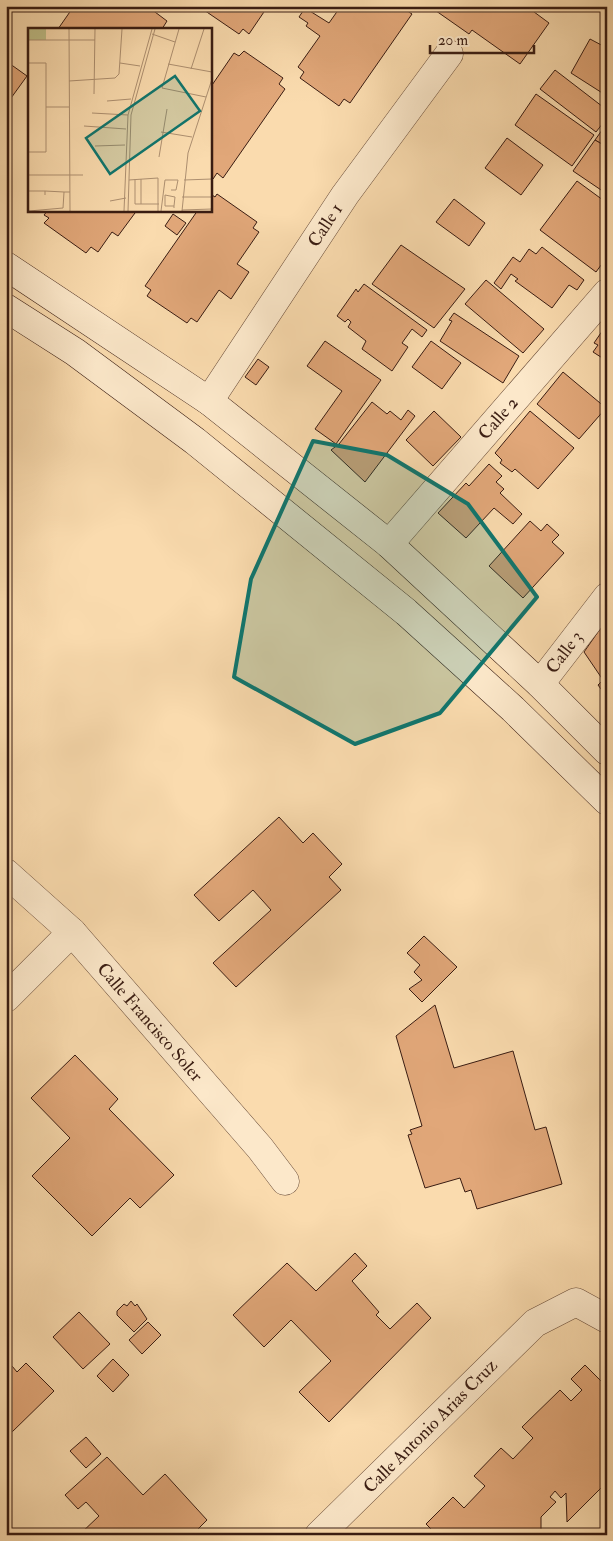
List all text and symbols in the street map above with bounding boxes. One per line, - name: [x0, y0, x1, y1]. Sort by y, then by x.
- scale bar: [430, 22, 534, 54]
- inset map: [28, 28, 211, 211]
- text: 20 m: [438, 31, 468, 50]
- street label: Calle 1: [303, 199, 348, 251]
- street label: Calle 2: [473, 392, 523, 445]
- street label: Calle 3: [541, 626, 588, 678]
- street label: Calle Francisco Soler: [92, 958, 208, 1087]
- street label: Calle Antonio Arias Cruz: [358, 1354, 503, 1498]

